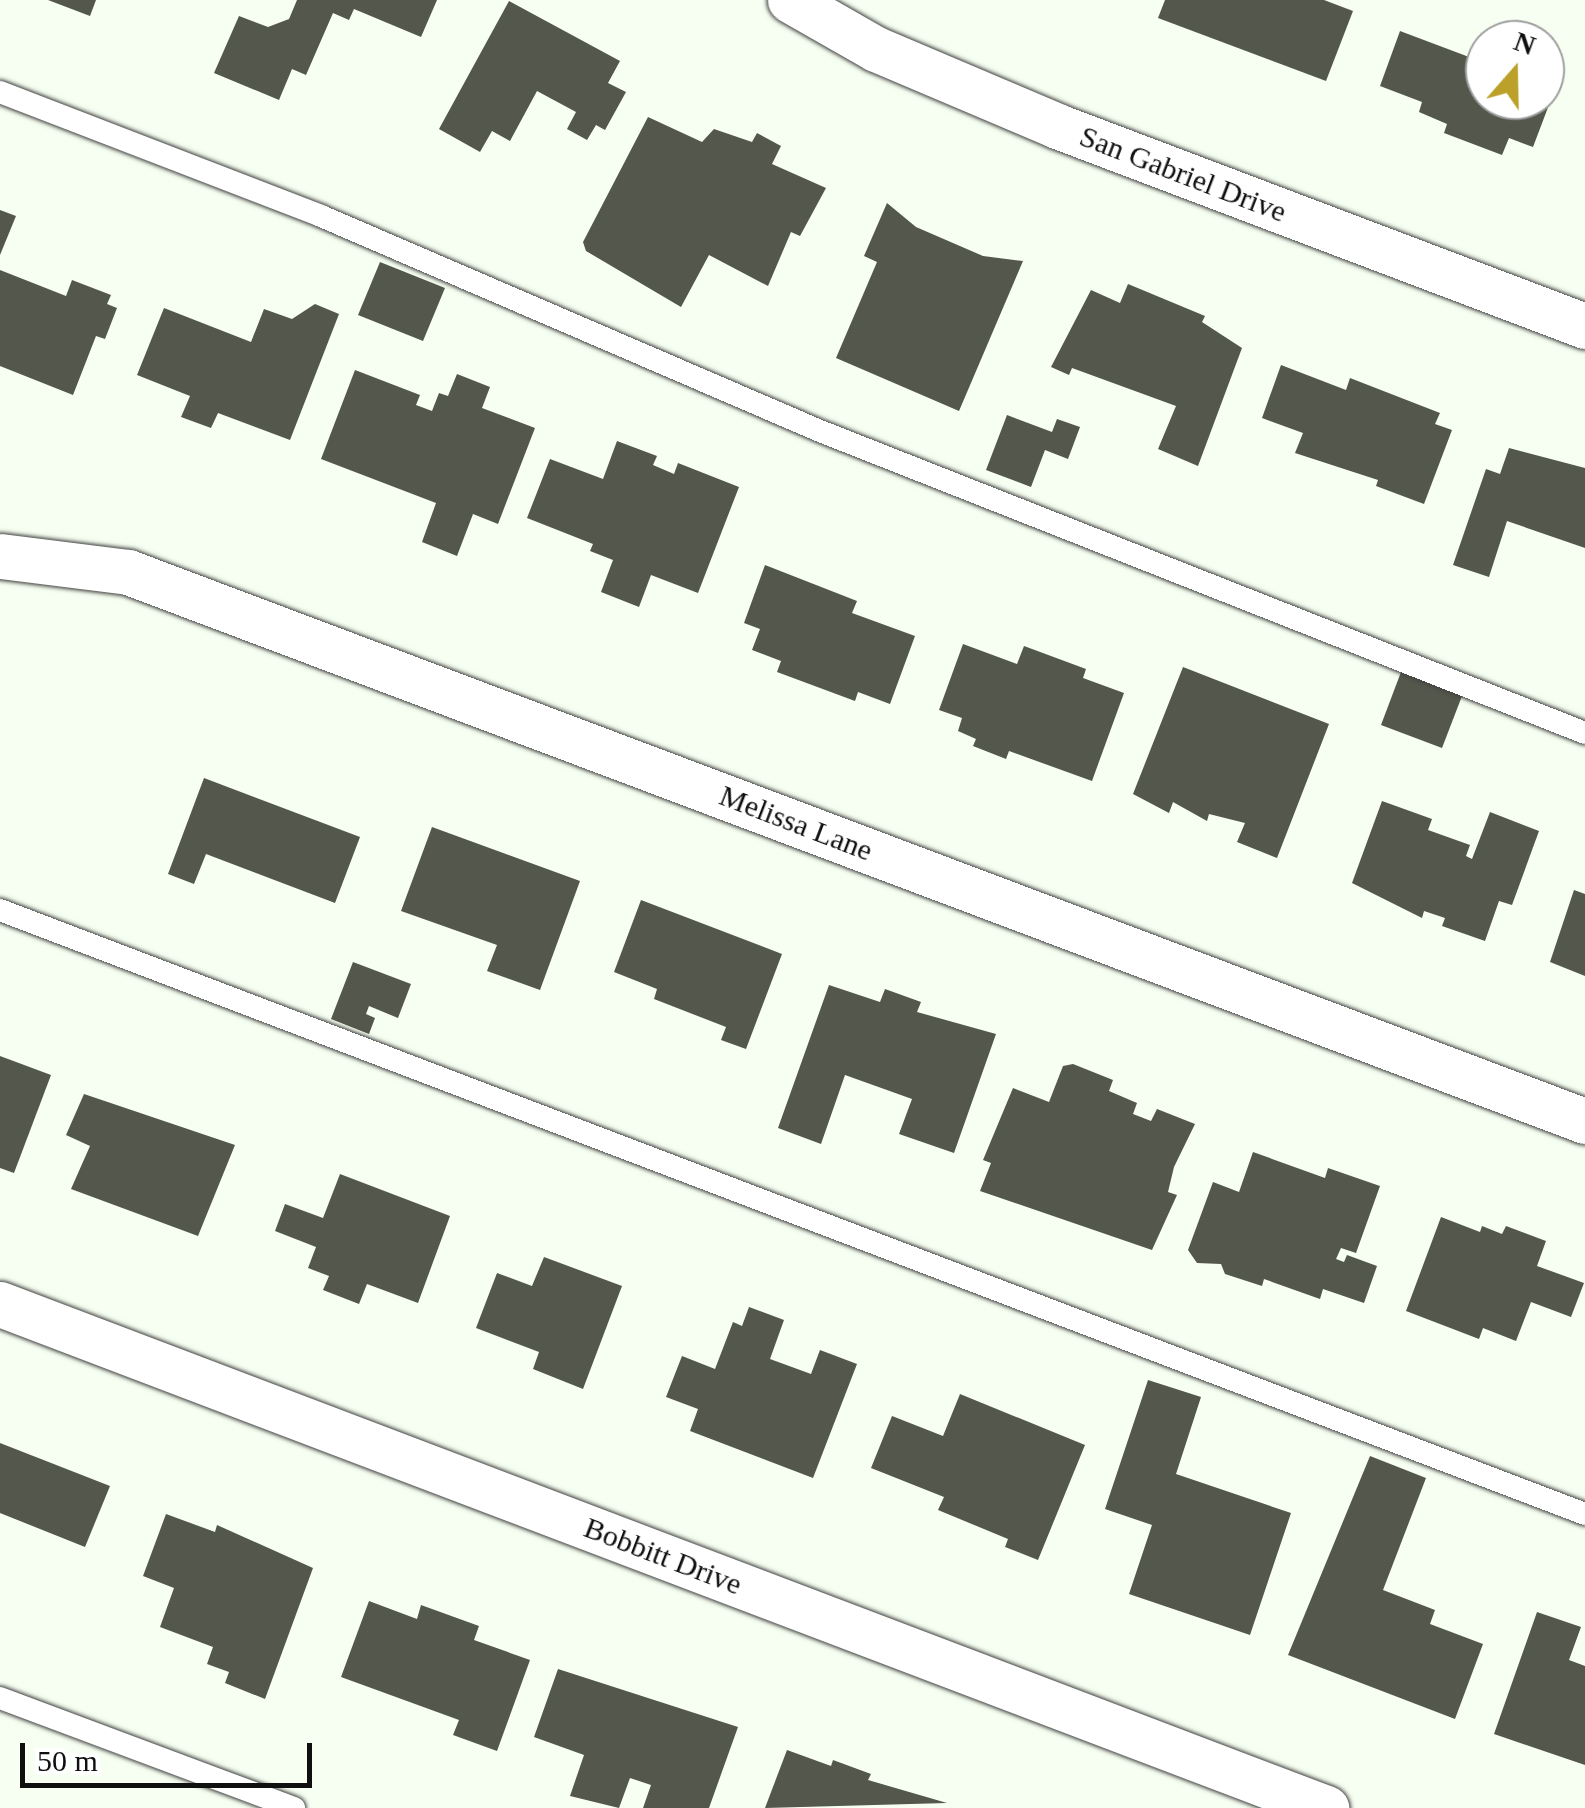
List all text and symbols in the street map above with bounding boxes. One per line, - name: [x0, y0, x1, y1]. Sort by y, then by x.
- north arrow: [1465, 20, 1565, 120]
- text: N: [1510, 25, 1540, 61]
- street label: San Gabriel Drive: [1075, 118, 1291, 230]
- street label: Melissa Lane: [714, 777, 878, 869]
- street label: Bobbitt Drive: [579, 1509, 747, 1603]
- scale bar: [25, 1723, 318, 1785]
- text: 50 m: [37, 1744, 98, 1777]

